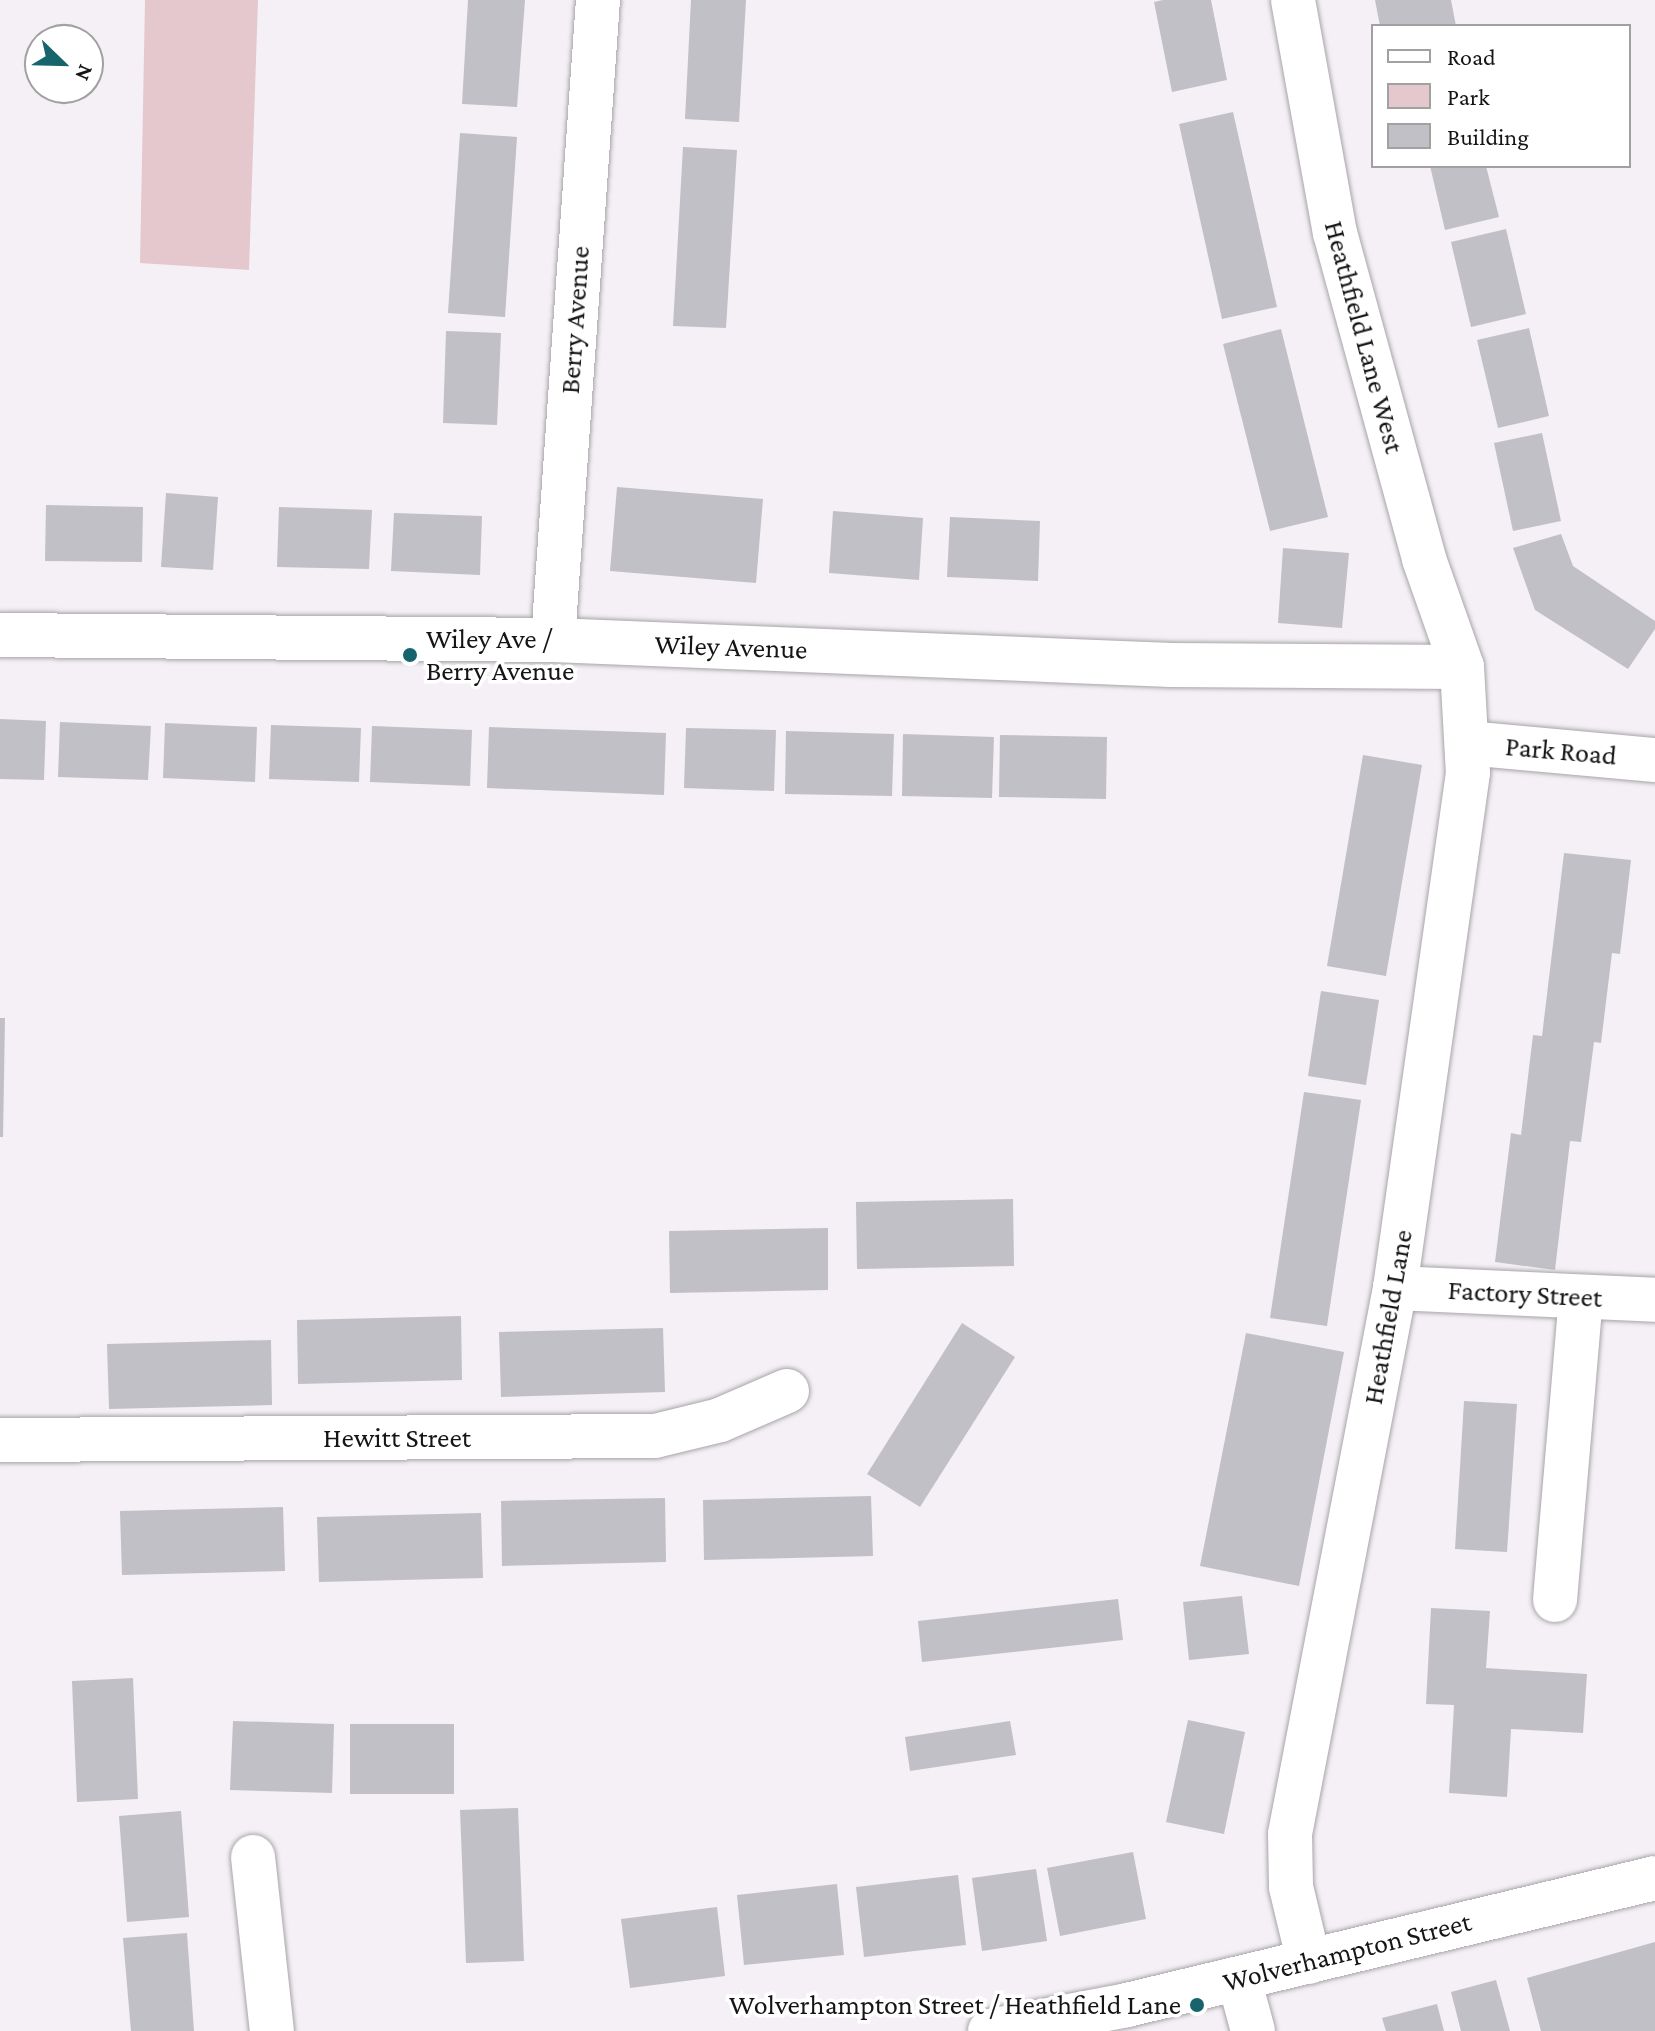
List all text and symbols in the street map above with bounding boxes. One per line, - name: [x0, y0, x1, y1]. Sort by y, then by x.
- north arrow: [24, 24, 104, 104]
- legend: [1371, 24, 1631, 168]
- text: Road: [1447, 43, 1496, 70]
- text: N: [70, 61, 99, 85]
- text: Park: [1447, 83, 1490, 110]
- text: Building: [1447, 123, 1529, 150]
- street label: Heathfield Lane West: [1317, 217, 1411, 457]
- street label: Berry Avenue: [553, 245, 597, 395]
- place label: Wiley Ave / Berry Avenue: [426, 622, 574, 688]
- street label: Wiley Avenue: [654, 628, 808, 666]
- marker: Wiley Ave / Berry Avenue: [401, 646, 419, 664]
- street label: Park Road: [1504, 729, 1618, 773]
- street label: Heathfield Lane: [1356, 1227, 1420, 1407]
- street label: Factory Street: [1447, 1273, 1603, 1315]
- street label: Hewitt Street: [323, 1421, 471, 1455]
- street label: Wolverhampton Street: [1219, 1905, 1475, 1999]
- place label: Wolverhampton Street / Heathfield Lane: [729, 1988, 1181, 2022]
- marker: Wolverhampton Street / Heathfield Lane: [1188, 1996, 1206, 2014]

